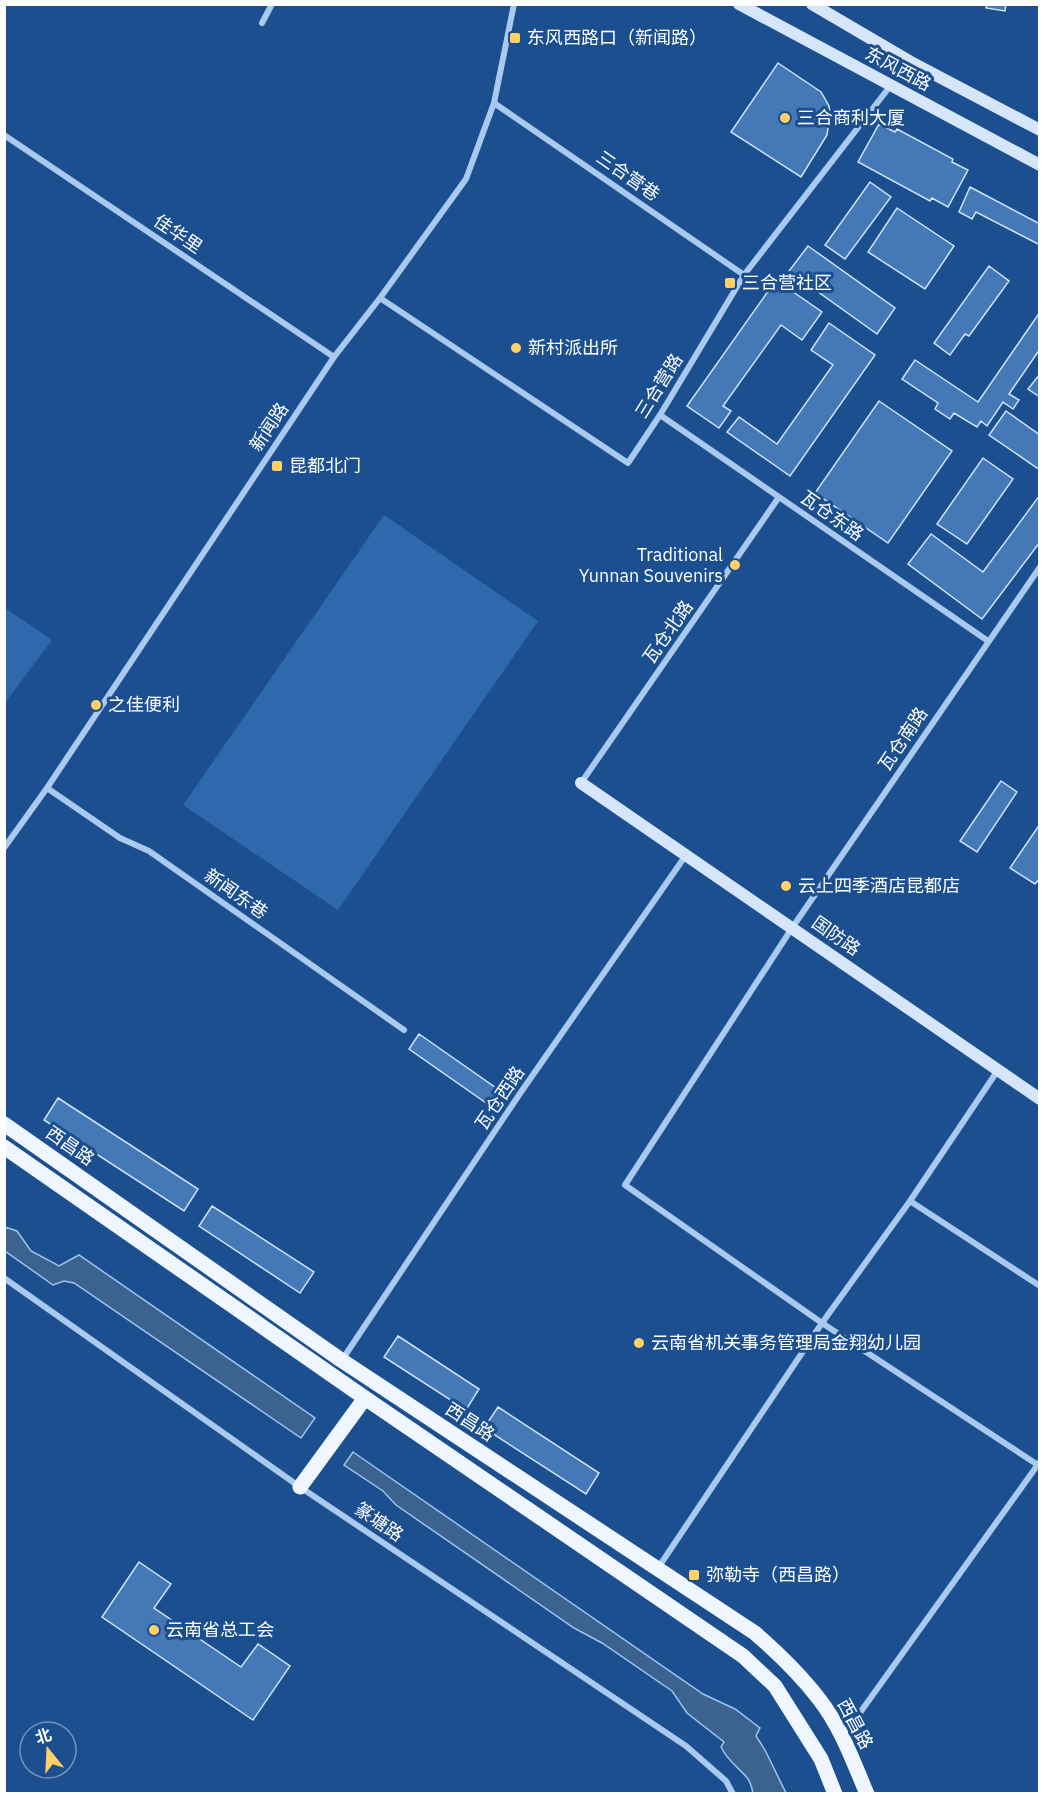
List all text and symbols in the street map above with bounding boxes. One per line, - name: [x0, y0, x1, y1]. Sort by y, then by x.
- place label: 东风西路口（新闻路）: [527, 26, 707, 49]
- marker: 东风西路口（新闻路）: [508, 31, 522, 45]
- street label: 东风西路: [861, 42, 935, 96]
- place label: 三合商利大厦: [797, 106, 905, 129]
- marker: 三合商利大厦: [778, 111, 792, 125]
- street label: 三合营巷: [592, 146, 664, 206]
- street label: 佳华里: [149, 209, 207, 258]
- place label: 三合营社区: [742, 271, 832, 294]
- marker: 三合营社区: [723, 276, 737, 290]
- place label: 新村派出所: [528, 336, 618, 359]
- marker: 新村派出所: [509, 341, 523, 355]
- street label: 三合营路: [630, 349, 687, 422]
- street label: 新闻路: [244, 398, 293, 456]
- place label: 昆都北门: [289, 454, 361, 477]
- marker: 昆都北门: [270, 459, 284, 473]
- street label: 瓦仓东路: [796, 486, 868, 546]
- place label: Traditional Yunnan Souvenirs: [579, 543, 723, 587]
- marker: Traditional Yunnan Souvenirs: [728, 558, 742, 572]
- street label: 瓦仓北路: [638, 596, 698, 668]
- place label: 之佳便利: [108, 693, 180, 716]
- marker: 之佳便利: [89, 698, 103, 712]
- street label: 瓦仓南路: [873, 702, 932, 775]
- street label: 新闻东巷: [200, 864, 272, 924]
- place label: 云上四季酒店昆都店: [798, 874, 960, 897]
- marker: 云上四季酒店昆都店: [779, 879, 793, 893]
- street label: 国防路: [808, 911, 865, 960]
- street label: 瓦仓西路: [470, 1061, 529, 1134]
- street label: 西昌路: [42, 1121, 99, 1170]
- place label: 云南省机关事务管理局金翔幼儿园: [651, 1331, 921, 1354]
- marker: 云南省机关事务管理局金翔幼儿园: [632, 1336, 646, 1350]
- street label: 西昌路: [441, 1397, 499, 1446]
- street label: 篆塘路: [350, 1497, 408, 1546]
- place label: 弥勒寺（西昌路）: [706, 1563, 850, 1586]
- marker: 弥勒寺（西昌路）: [687, 1568, 701, 1582]
- place label: 云南省总工会: [166, 1618, 274, 1641]
- marker: 云南省总工会: [147, 1623, 161, 1637]
- street label: 西昌路: [833, 1695, 878, 1753]
- north arrow: [18, 1720, 78, 1780]
- text: 北: [33, 1724, 54, 1748]

